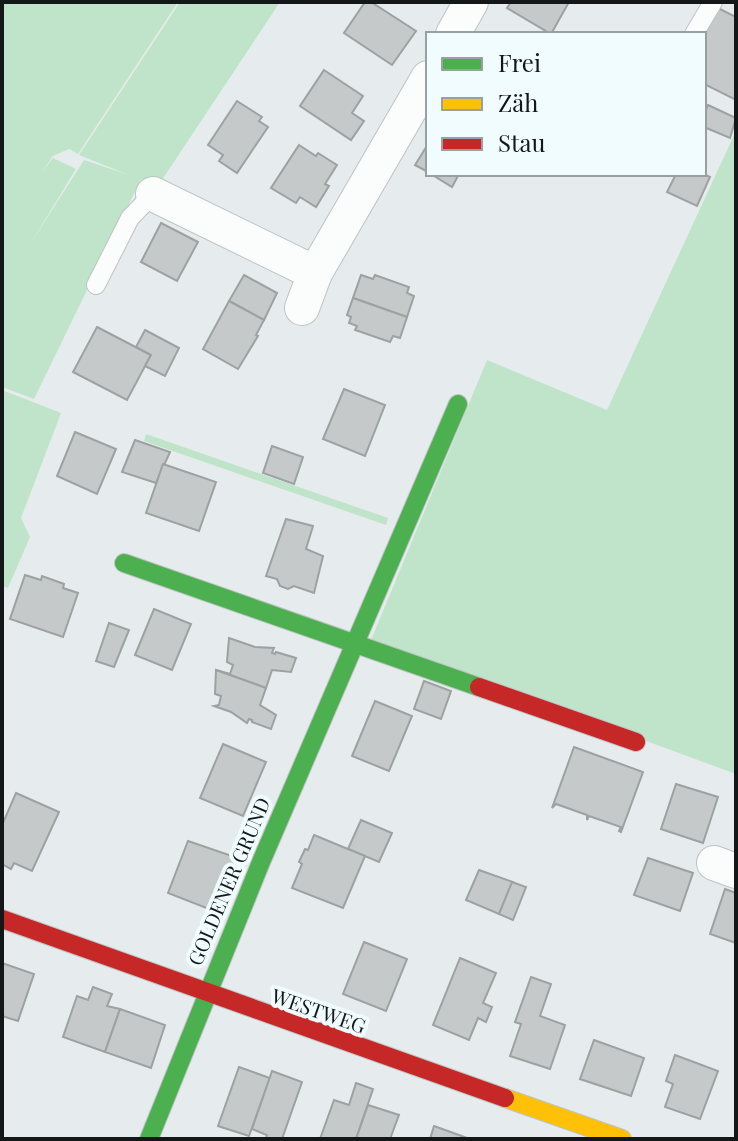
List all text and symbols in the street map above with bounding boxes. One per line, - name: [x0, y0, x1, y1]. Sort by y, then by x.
- legend: [426, 32, 706, 176]
- text: Frei: [498, 46, 541, 78]
- text: Zäh: [498, 86, 538, 118]
- text: Stau: [498, 126, 545, 158]
- street label: GOLDENER GRUND: [180, 793, 276, 969]
- street label: WESTWEG: [267, 981, 370, 1039]

